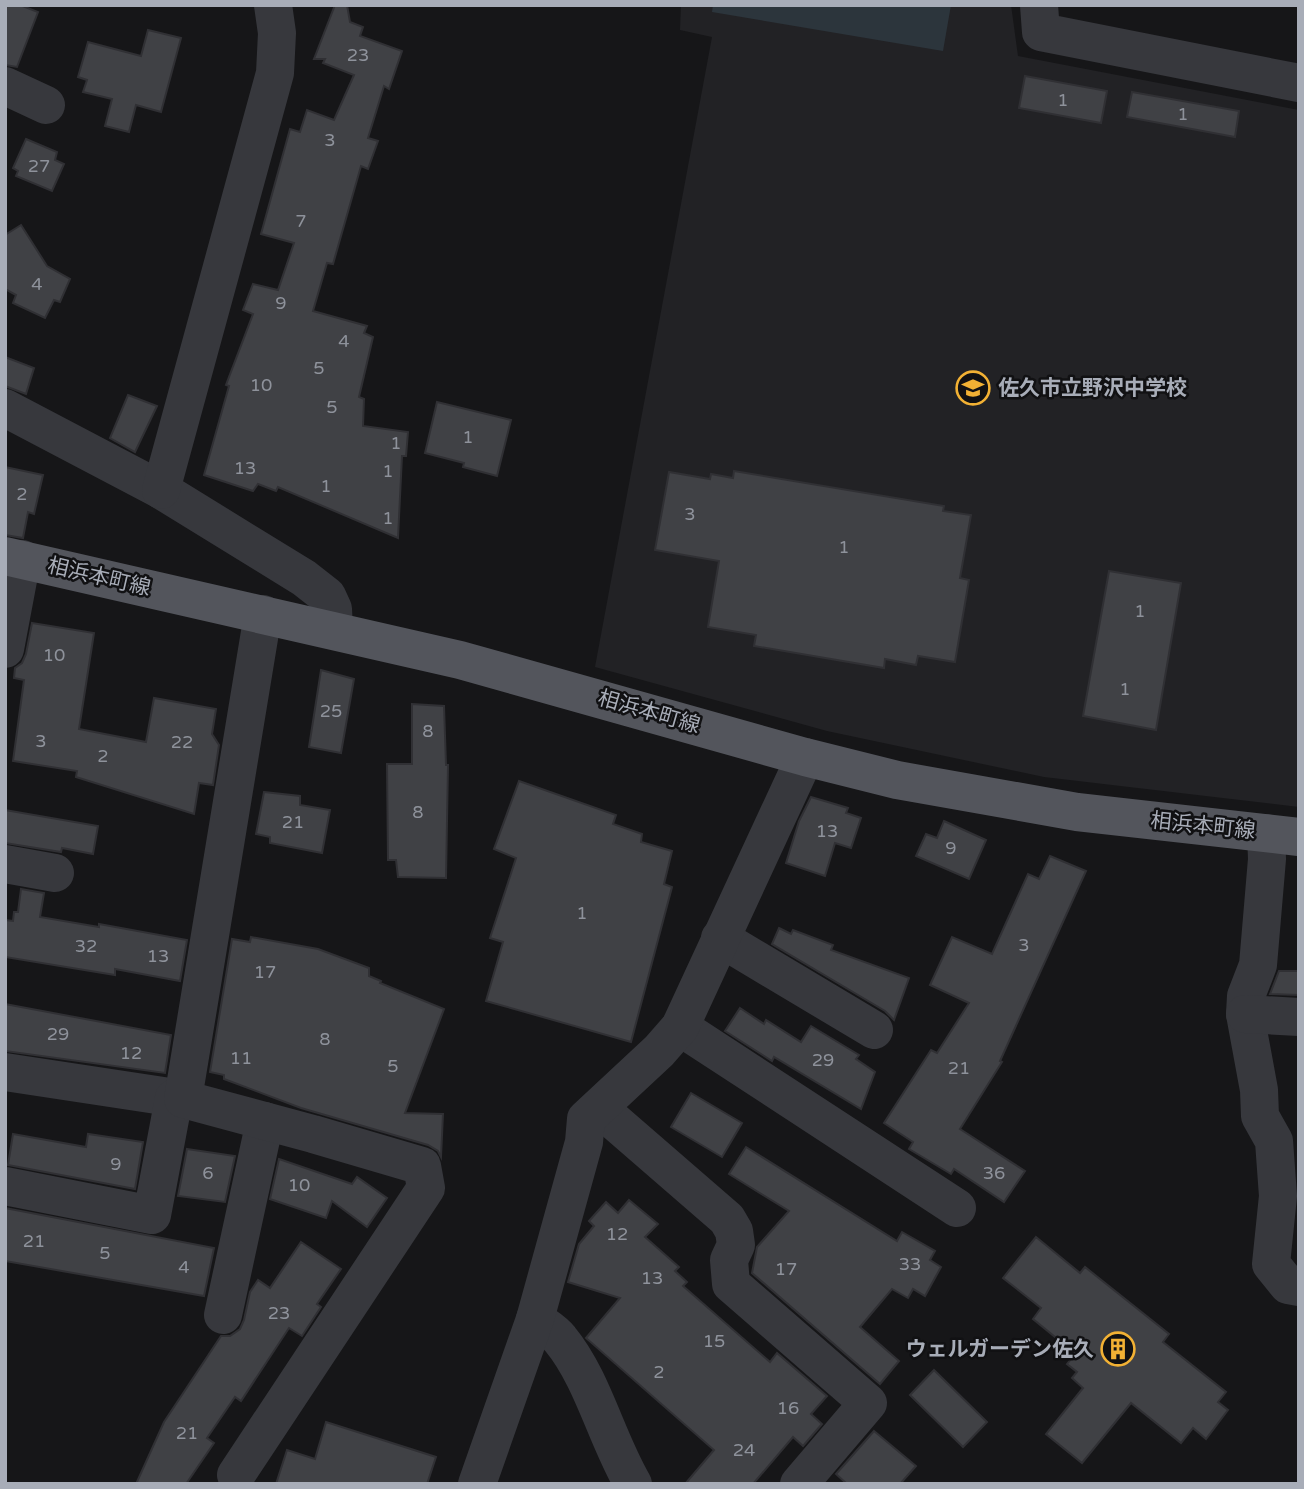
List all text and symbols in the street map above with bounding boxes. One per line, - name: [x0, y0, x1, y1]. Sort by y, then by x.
- house number: 23: [347, 44, 369, 66]
- house number: 1: [1057, 89, 1069, 111]
- house number: 1: [1177, 103, 1189, 125]
- house number: 3: [324, 129, 336, 151]
- house number: 27: [28, 155, 50, 177]
- house number: 7: [295, 210, 307, 232]
- house number: 4: [31, 273, 43, 295]
- house number: 9: [275, 292, 287, 314]
- house number: 4: [338, 330, 350, 352]
- house number: 5: [313, 357, 325, 379]
- school or university icon: 佐久市立野沢中学校: [954, 369, 992, 407]
- house number: 10: [250, 374, 272, 396]
- place label: 佐久市立野沢中学校: [998, 376, 1187, 401]
- house number: 5: [326, 396, 338, 418]
- house number: 1: [462, 426, 474, 448]
- house number: 1: [390, 432, 402, 454]
- house number: 13: [234, 457, 256, 479]
- house number: 1: [382, 460, 394, 482]
- house number: 1: [320, 475, 332, 497]
- house number: 2: [16, 483, 28, 505]
- house number: 3: [684, 503, 696, 525]
- house number: 1: [382, 507, 394, 529]
- house number: 1: [838, 536, 850, 558]
- street label: 相浜本町線: [45, 553, 153, 601]
- house number: 1: [1134, 600, 1146, 622]
- house number: 10: [43, 644, 65, 666]
- house number: 1: [1119, 678, 1131, 700]
- street label: 相浜本町線: [595, 686, 703, 738]
- house number: 25: [320, 700, 342, 722]
- house number: 8: [422, 720, 434, 742]
- house number: 3: [35, 730, 47, 752]
- house number: 22: [171, 731, 193, 753]
- house number: 2: [97, 745, 109, 767]
- house number: 8: [412, 801, 424, 823]
- street label: 相浜本町線: [1149, 808, 1257, 844]
- house number: 21: [282, 811, 304, 833]
- house number: 13: [816, 820, 838, 842]
- house number: 9: [945, 837, 957, 859]
- house number: 1: [576, 902, 588, 924]
- house number: 3: [1018, 934, 1030, 956]
- house number: 32: [75, 935, 97, 957]
- house number: 13: [147, 945, 169, 967]
- house number: 17: [254, 961, 276, 983]
- house number: 29: [47, 1023, 69, 1045]
- house number: 8: [319, 1028, 331, 1050]
- house number: 12: [120, 1042, 142, 1064]
- house number: 11: [230, 1047, 252, 1069]
- house number: 29: [812, 1049, 834, 1071]
- house number: 5: [387, 1055, 399, 1077]
- house number: 21: [948, 1057, 970, 1079]
- house number: 9: [110, 1153, 122, 1175]
- house number: 6: [202, 1162, 214, 1184]
- house number: 36: [983, 1162, 1005, 1184]
- house number: 10: [288, 1174, 310, 1196]
- house number: 12: [606, 1223, 628, 1245]
- house number: 21: [23, 1230, 45, 1252]
- house number: 5: [99, 1242, 111, 1264]
- house number: 33: [899, 1253, 921, 1275]
- house number: 4: [178, 1256, 190, 1278]
- house number: 17: [775, 1258, 797, 1280]
- house number: 13: [641, 1267, 663, 1289]
- house number: 23: [268, 1302, 290, 1324]
- house number: 15: [703, 1330, 725, 1352]
- building icon: ウェルガーデン佐久: [1099, 1330, 1137, 1368]
- place label: ウェルガーデン佐久: [906, 1337, 1094, 1362]
- house number: 2: [653, 1361, 665, 1383]
- house number: 16: [777, 1397, 799, 1419]
- house number: 21: [176, 1422, 198, 1444]
- house number: 24: [733, 1439, 755, 1461]

